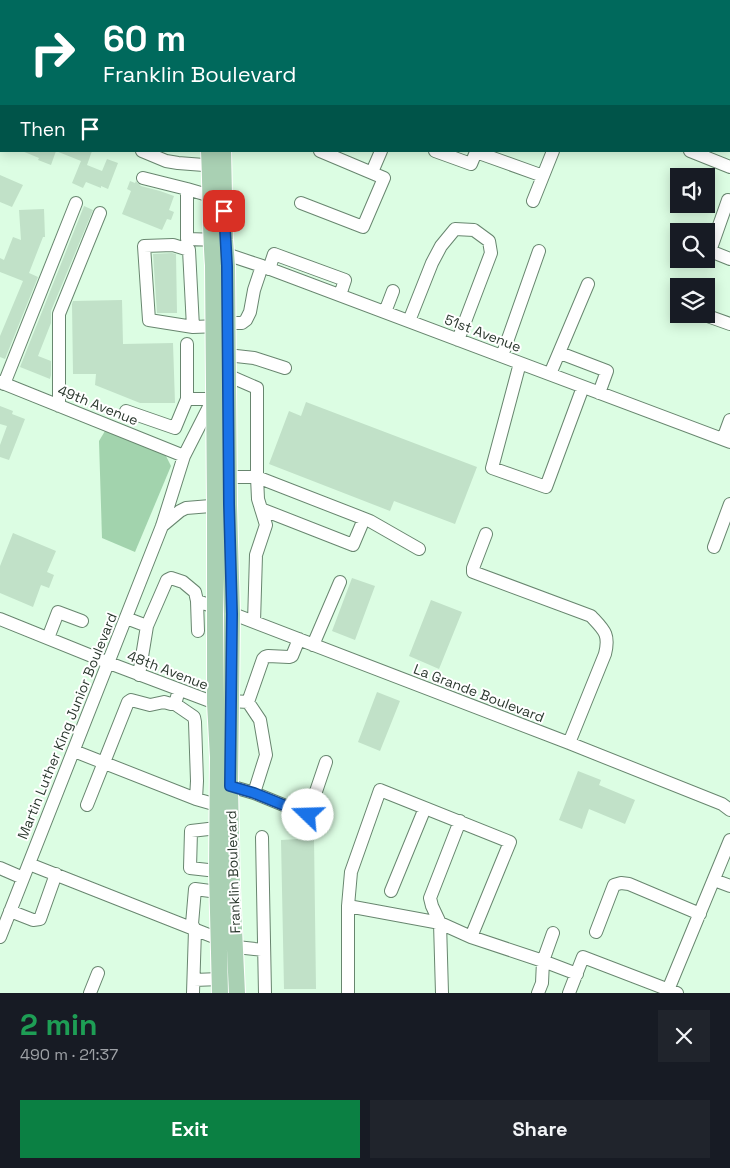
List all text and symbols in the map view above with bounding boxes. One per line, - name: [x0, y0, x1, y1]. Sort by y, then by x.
- text: 60 m: [103, 17, 186, 61]
- icon: right: [20, 20, 85, 85]
- text: Franklin Boulevard: [103, 60, 297, 88]
- icon: arrive: [76, 115, 104, 143]
- text: Then: [20, 117, 66, 142]
- map controls: [670, 168, 715, 323]
- button: sound: [670, 168, 715, 213]
- pin: [203, 190, 245, 232]
- icon: arrive: [210, 197, 238, 225]
- button: search: [670, 223, 715, 268]
- button: layers: [670, 278, 715, 323]
- street label: 51st Avenue: [442, 310, 524, 356]
- street label: 49th Avenue: [55, 381, 141, 429]
- street label: Martin Luther King Junior Boulevard: [13, 610, 121, 842]
- street label: 48th Avenue: [125, 646, 211, 694]
- street label: La Grande Boulevard: [411, 660, 547, 726]
- position arrow: [281, 788, 333, 840]
- street label: Franklin Boulevard: [222, 810, 244, 934]
- text: 2 min: [20, 1005, 98, 1044]
- button: close: [658, 1010, 710, 1062]
- text: 490 m · 21:37: [20, 1044, 118, 1065]
- button: Exit: [20, 1100, 360, 1158]
- button: Share: [370, 1100, 710, 1158]

